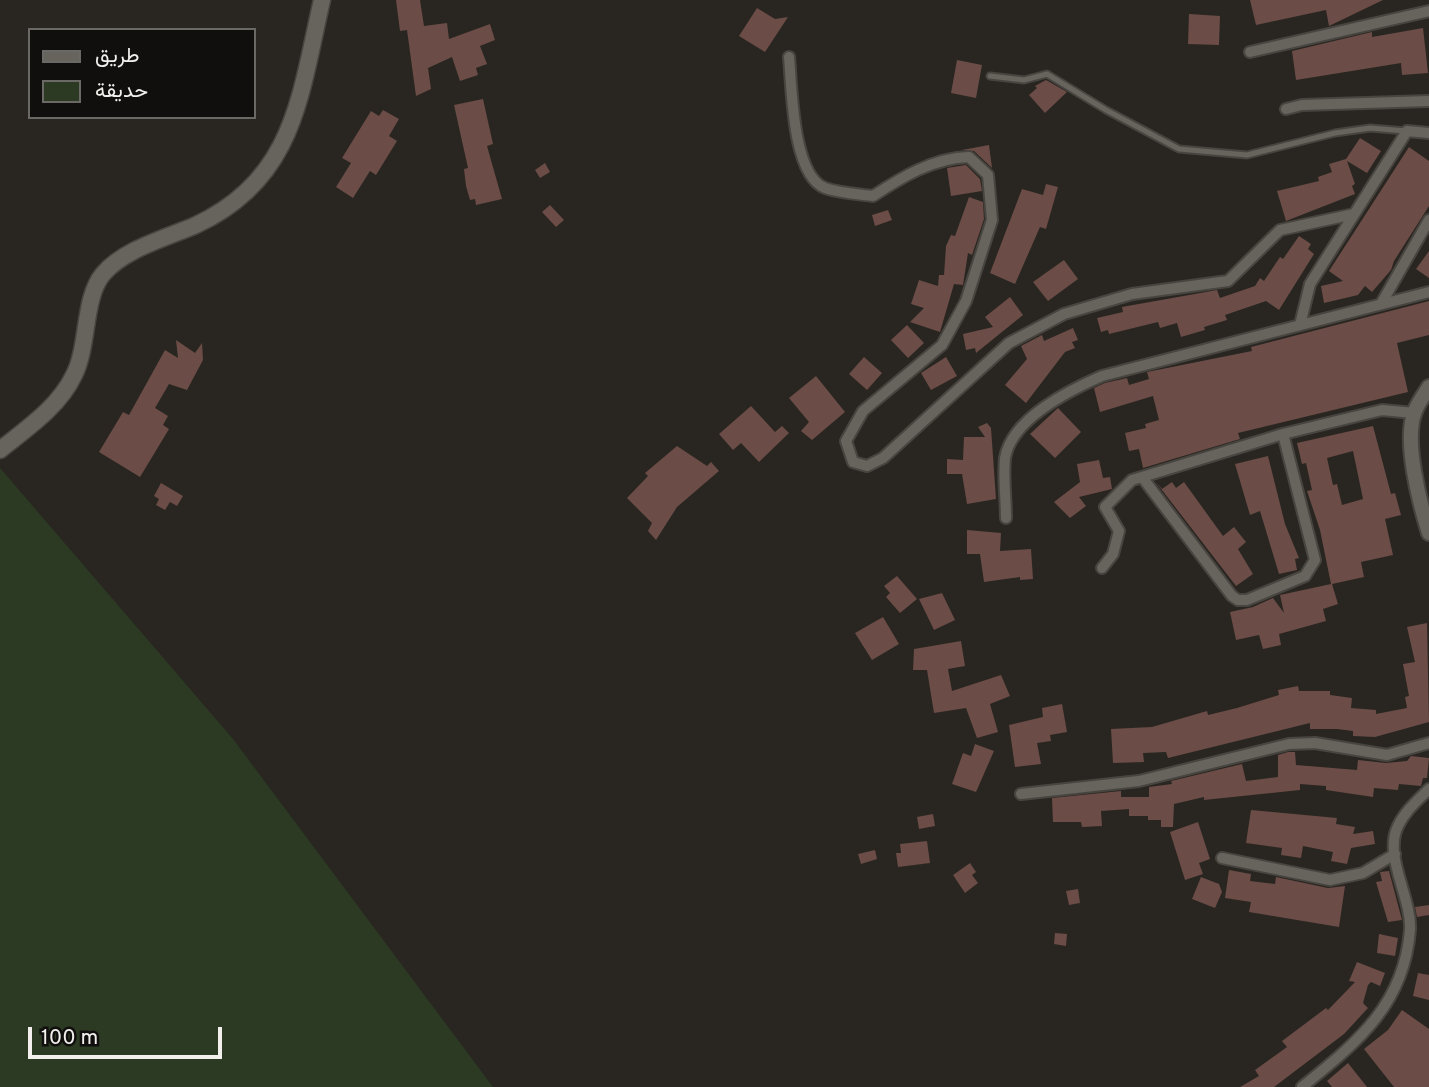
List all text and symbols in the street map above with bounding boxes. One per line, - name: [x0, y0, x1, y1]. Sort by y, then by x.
- legend: [28, 28, 256, 119]
- text: طريق: [95, 43, 140, 70]
- text: حديقة: [95, 78, 148, 105]
- scale bar: [32, 1014, 226, 1058]
- text: 100 m: [41, 1025, 98, 1052]

